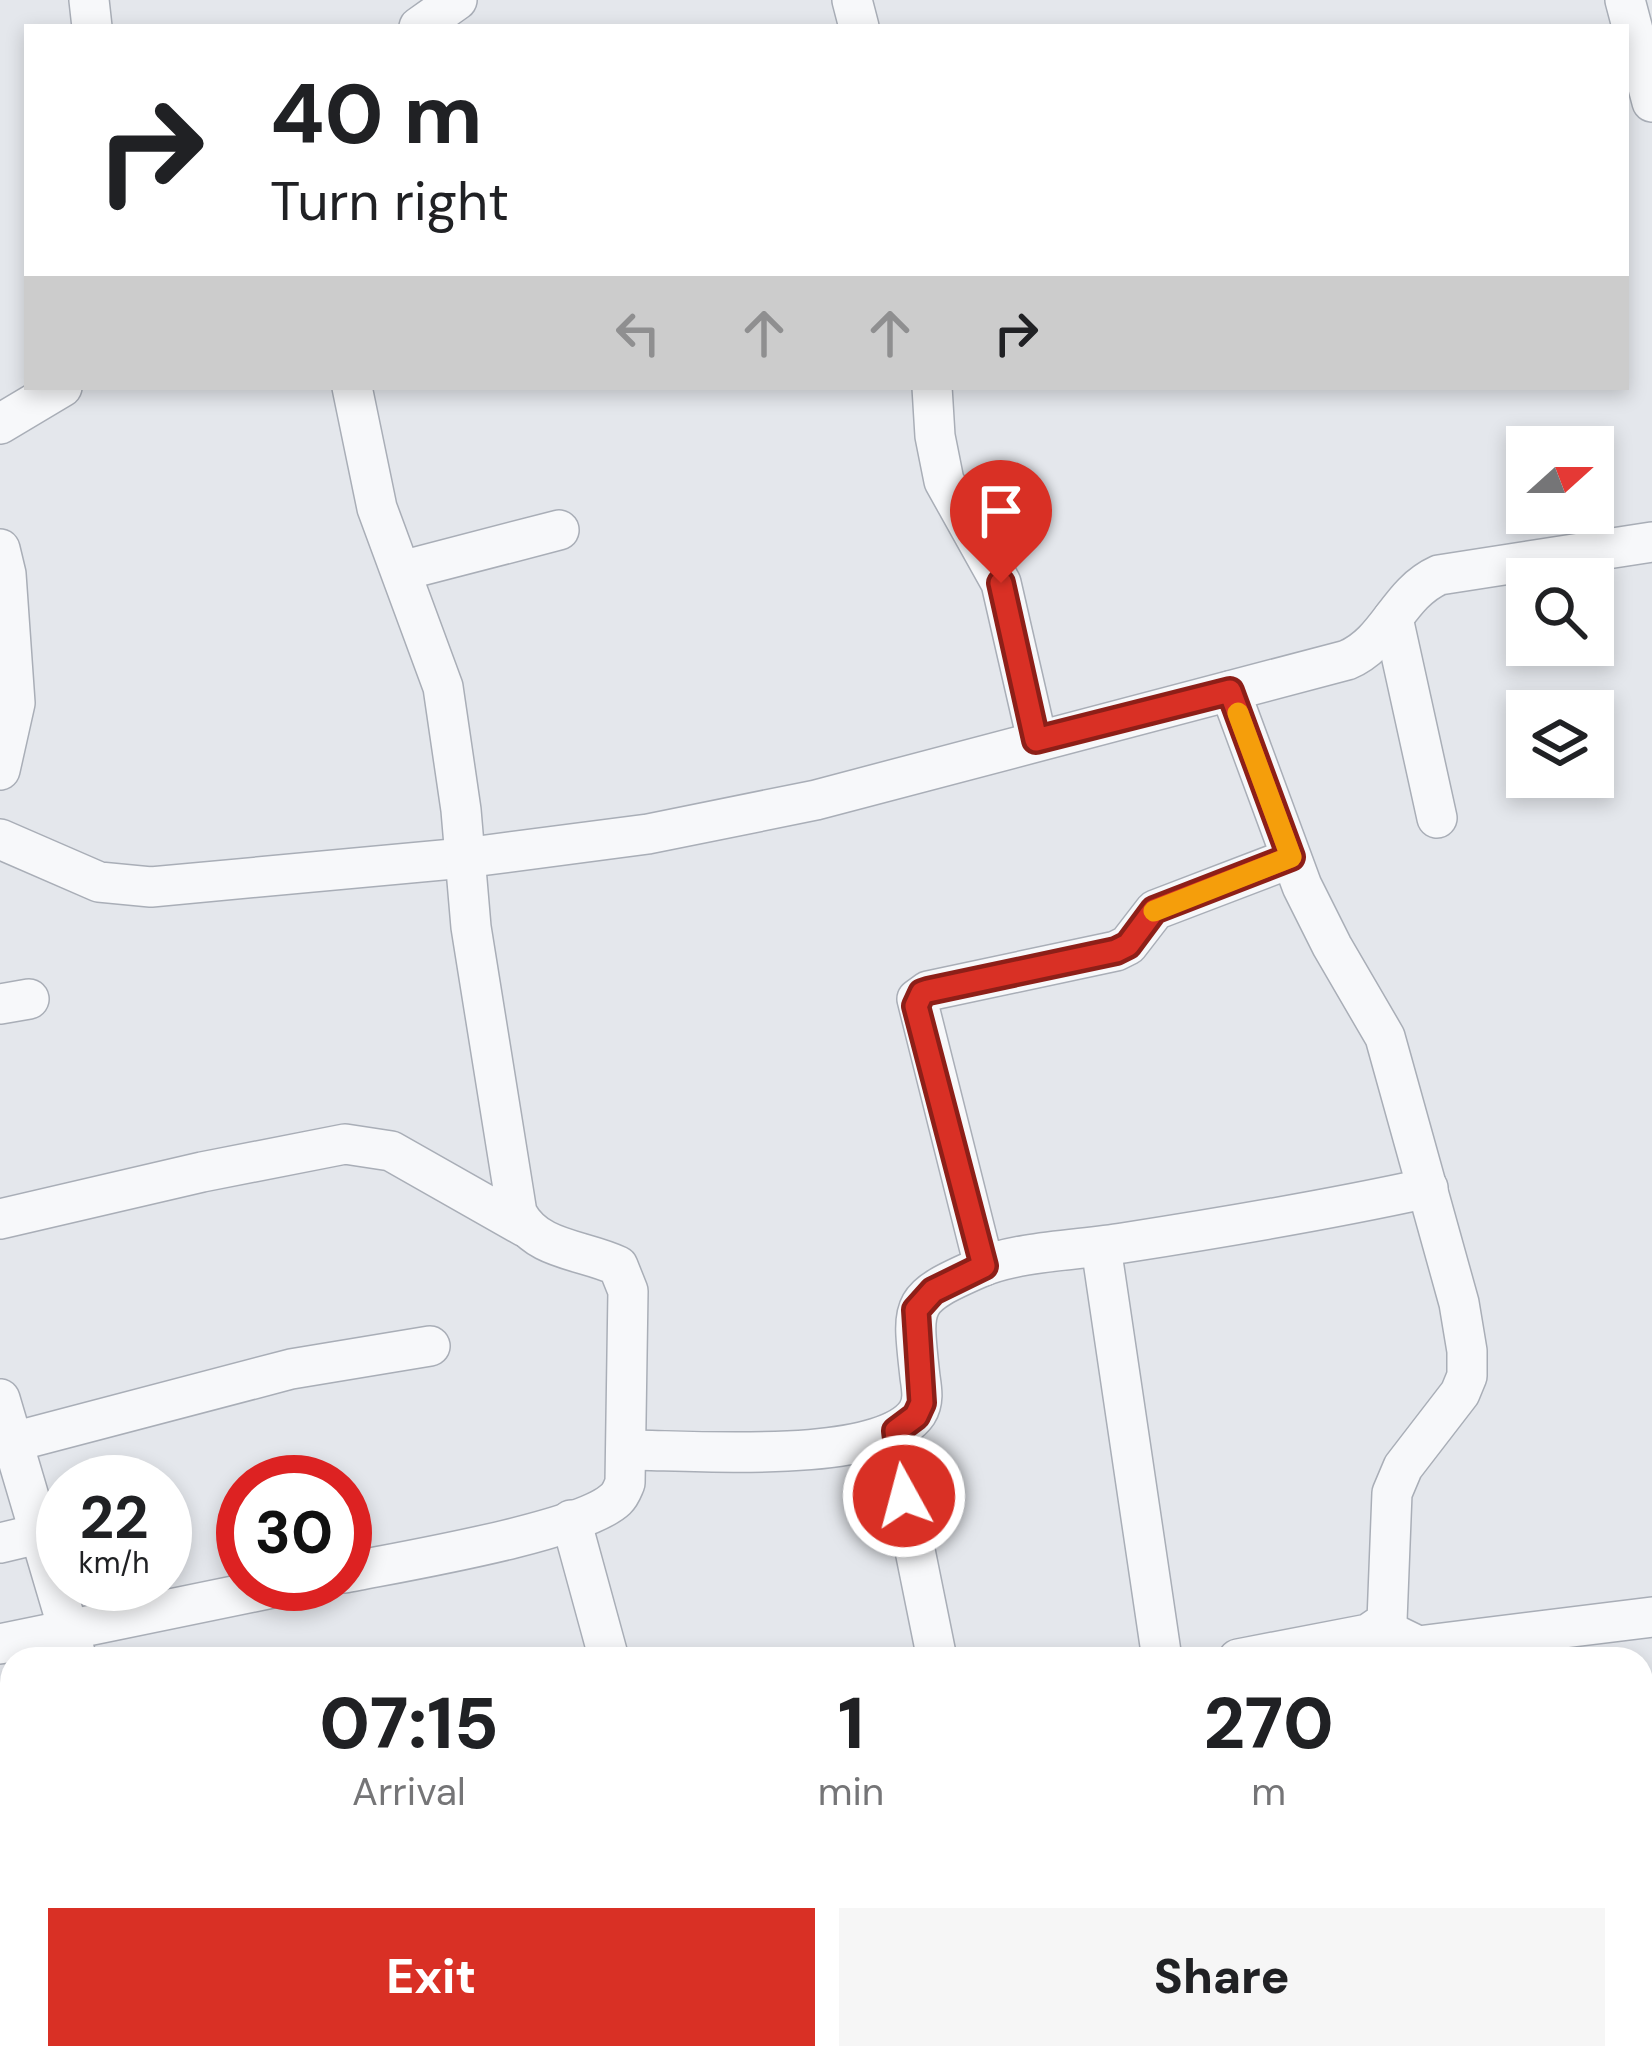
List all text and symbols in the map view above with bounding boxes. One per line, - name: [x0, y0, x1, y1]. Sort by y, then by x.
- text: 40 m: [270, 60, 483, 169]
- icon: right: [72, 72, 228, 228]
- text: Turn right: [270, 166, 509, 237]
- icon: left: [605, 300, 671, 366]
- icon: ahead: [731, 300, 797, 366]
- icon: ahead: [857, 300, 923, 366]
- icon: right: [983, 300, 1049, 366]
- north arrow: [1506, 426, 1614, 534]
- map controls: [1506, 426, 1614, 798]
- pin: [950, 460, 1052, 583]
- icon: arrive: [968, 478, 1034, 544]
- button: search: [1506, 558, 1614, 666]
- button: layers: [1506, 690, 1614, 798]
- position arrow: [841, 1433, 967, 1559]
- speed limit sign: 30: [216, 1455, 372, 1611]
- text: 22: [79, 1478, 149, 1557]
- text: km/h: [79, 1543, 149, 1582]
- text: 07:15: [319, 1677, 499, 1770]
- text: 1: [838, 1677, 864, 1770]
- text: 270: [1203, 1677, 1334, 1770]
- text: Arrival: [352, 1766, 466, 1817]
- text: min: [818, 1766, 884, 1817]
- text: m: [1251, 1766, 1286, 1817]
- button: Exit: [48, 1908, 815, 2046]
- button: Share: [839, 1908, 1605, 2046]

